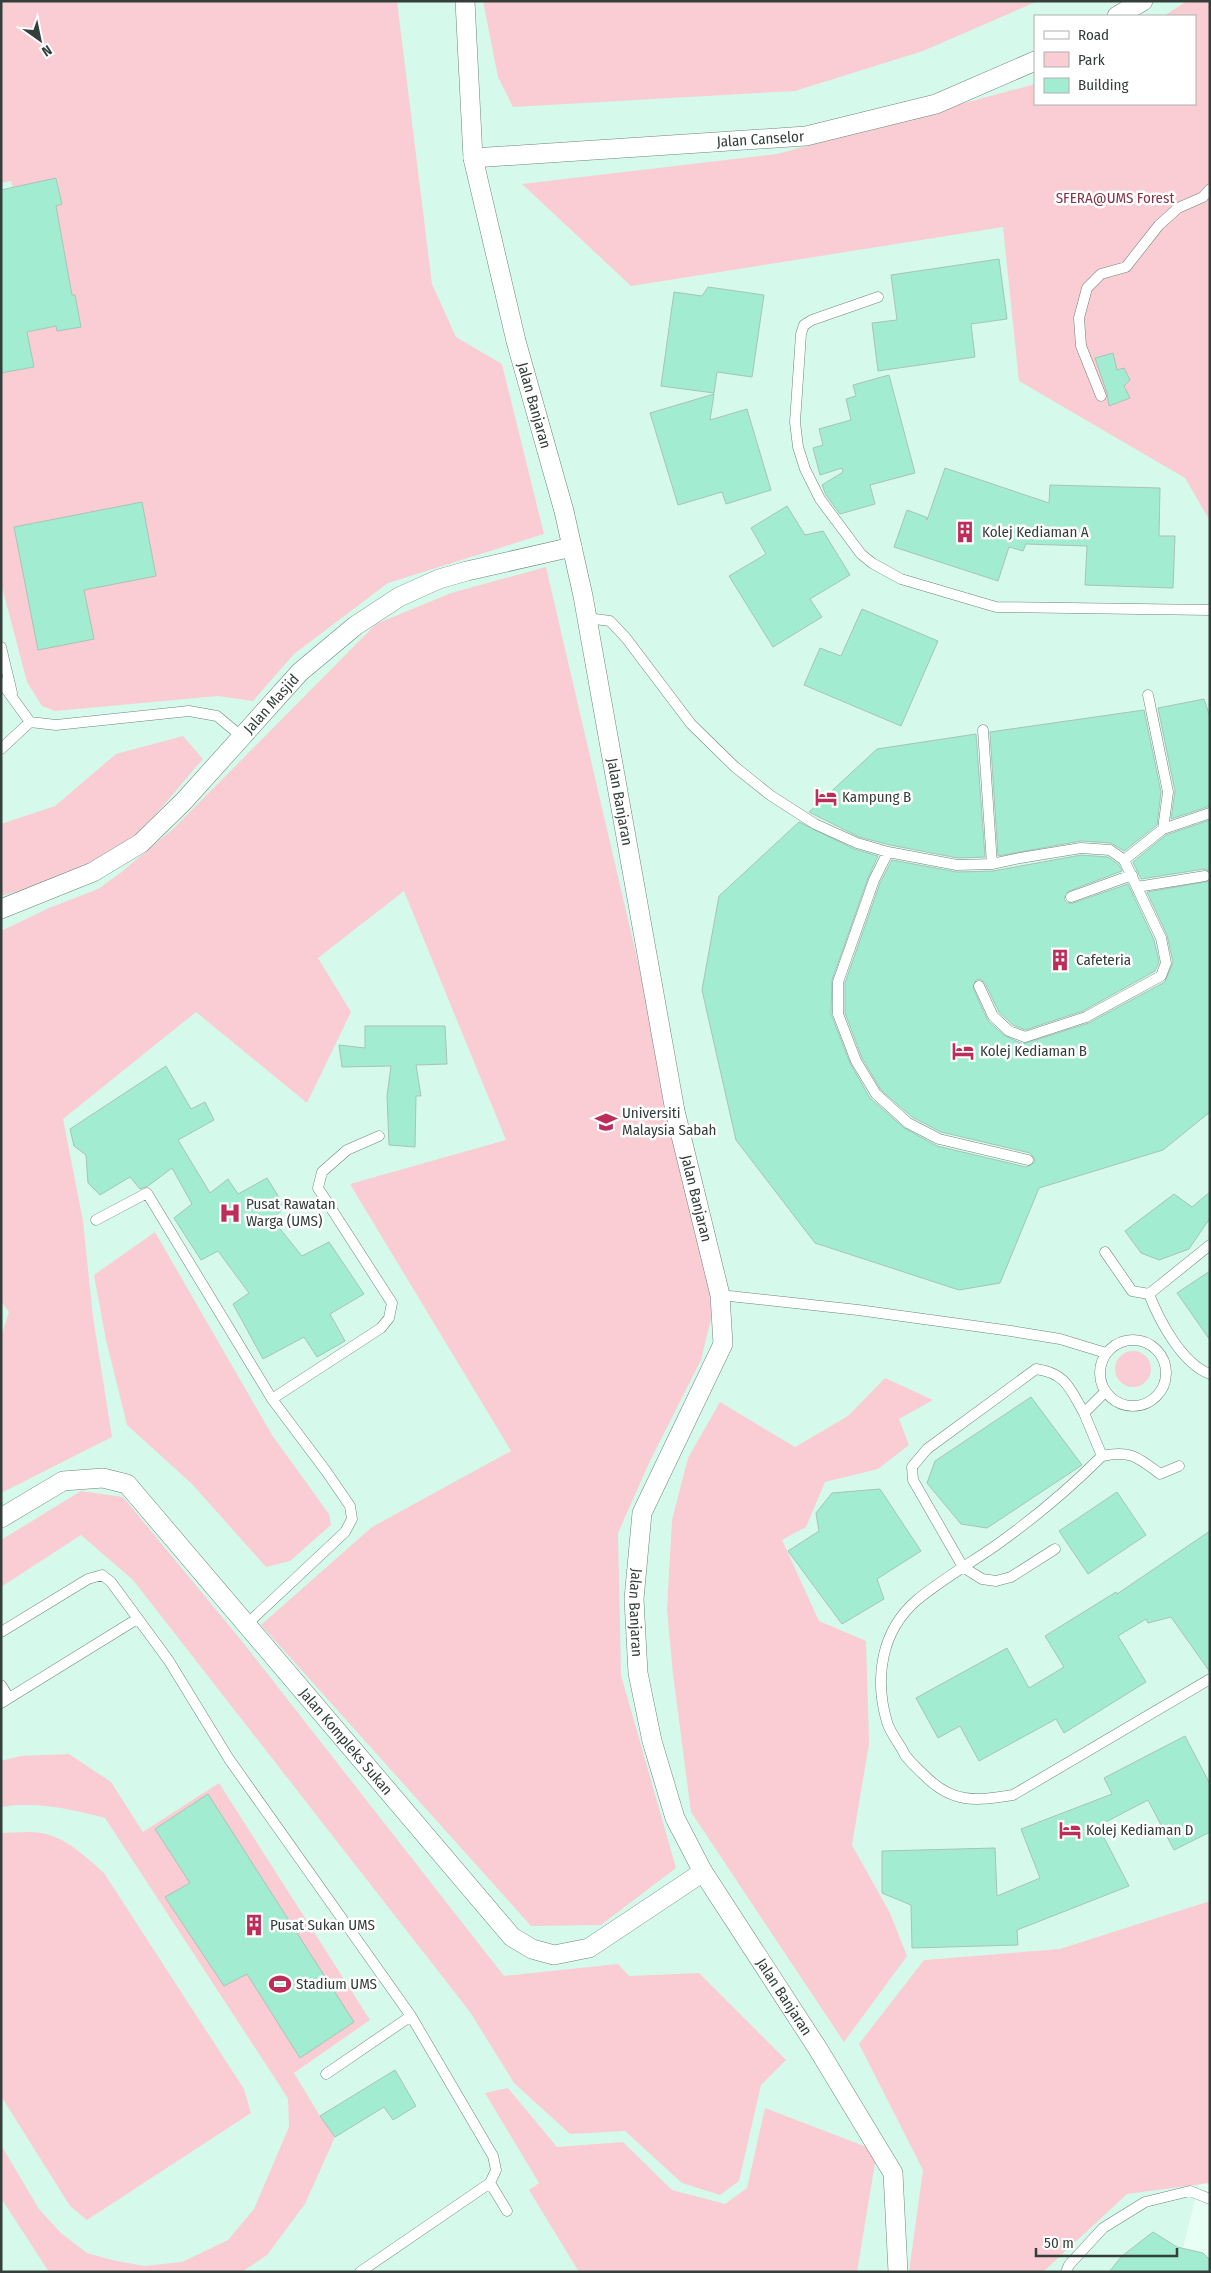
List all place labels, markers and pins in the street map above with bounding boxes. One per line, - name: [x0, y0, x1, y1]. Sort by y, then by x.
- building icon: Kolej Kediaman A: [952, 519, 978, 545]
- place label: Kolej Kediaman A: [982, 523, 1089, 541]
- hotel icon: Kampung B: [813, 784, 839, 810]
- place label: Kampung B: [842, 788, 911, 806]
- building icon: Cafeteria: [1047, 947, 1073, 973]
- place label: Cafeteria: [1076, 951, 1131, 969]
- hotel icon: Kolej Kediaman B: [950, 1038, 976, 1064]
- place label: Kolej Kediaman B: [980, 1042, 1087, 1060]
- place label: Universiti Malaysia Sabah: [622, 1104, 716, 1139]
- school or university icon: Universiti Malaysia Sabah: [593, 1109, 619, 1135]
- place label: Pusat Rawatan Warga (UMS): [246, 1195, 336, 1230]
- hospital icon: Pusat Rawatan Warga (UMS): [217, 1200, 243, 1226]
- hotel icon: Kolej Kediaman D: [1057, 1817, 1083, 1843]
- place label: Kolej Kediaman D: [1086, 1821, 1194, 1839]
- building icon: Pusat Sukan UMS: [241, 1912, 267, 1938]
- place label: Pusat Sukan UMS: [270, 1916, 375, 1934]
- sports icon: Stadium UMS: [267, 1971, 293, 1997]
- place label: Stadium UMS: [296, 1975, 377, 1993]

